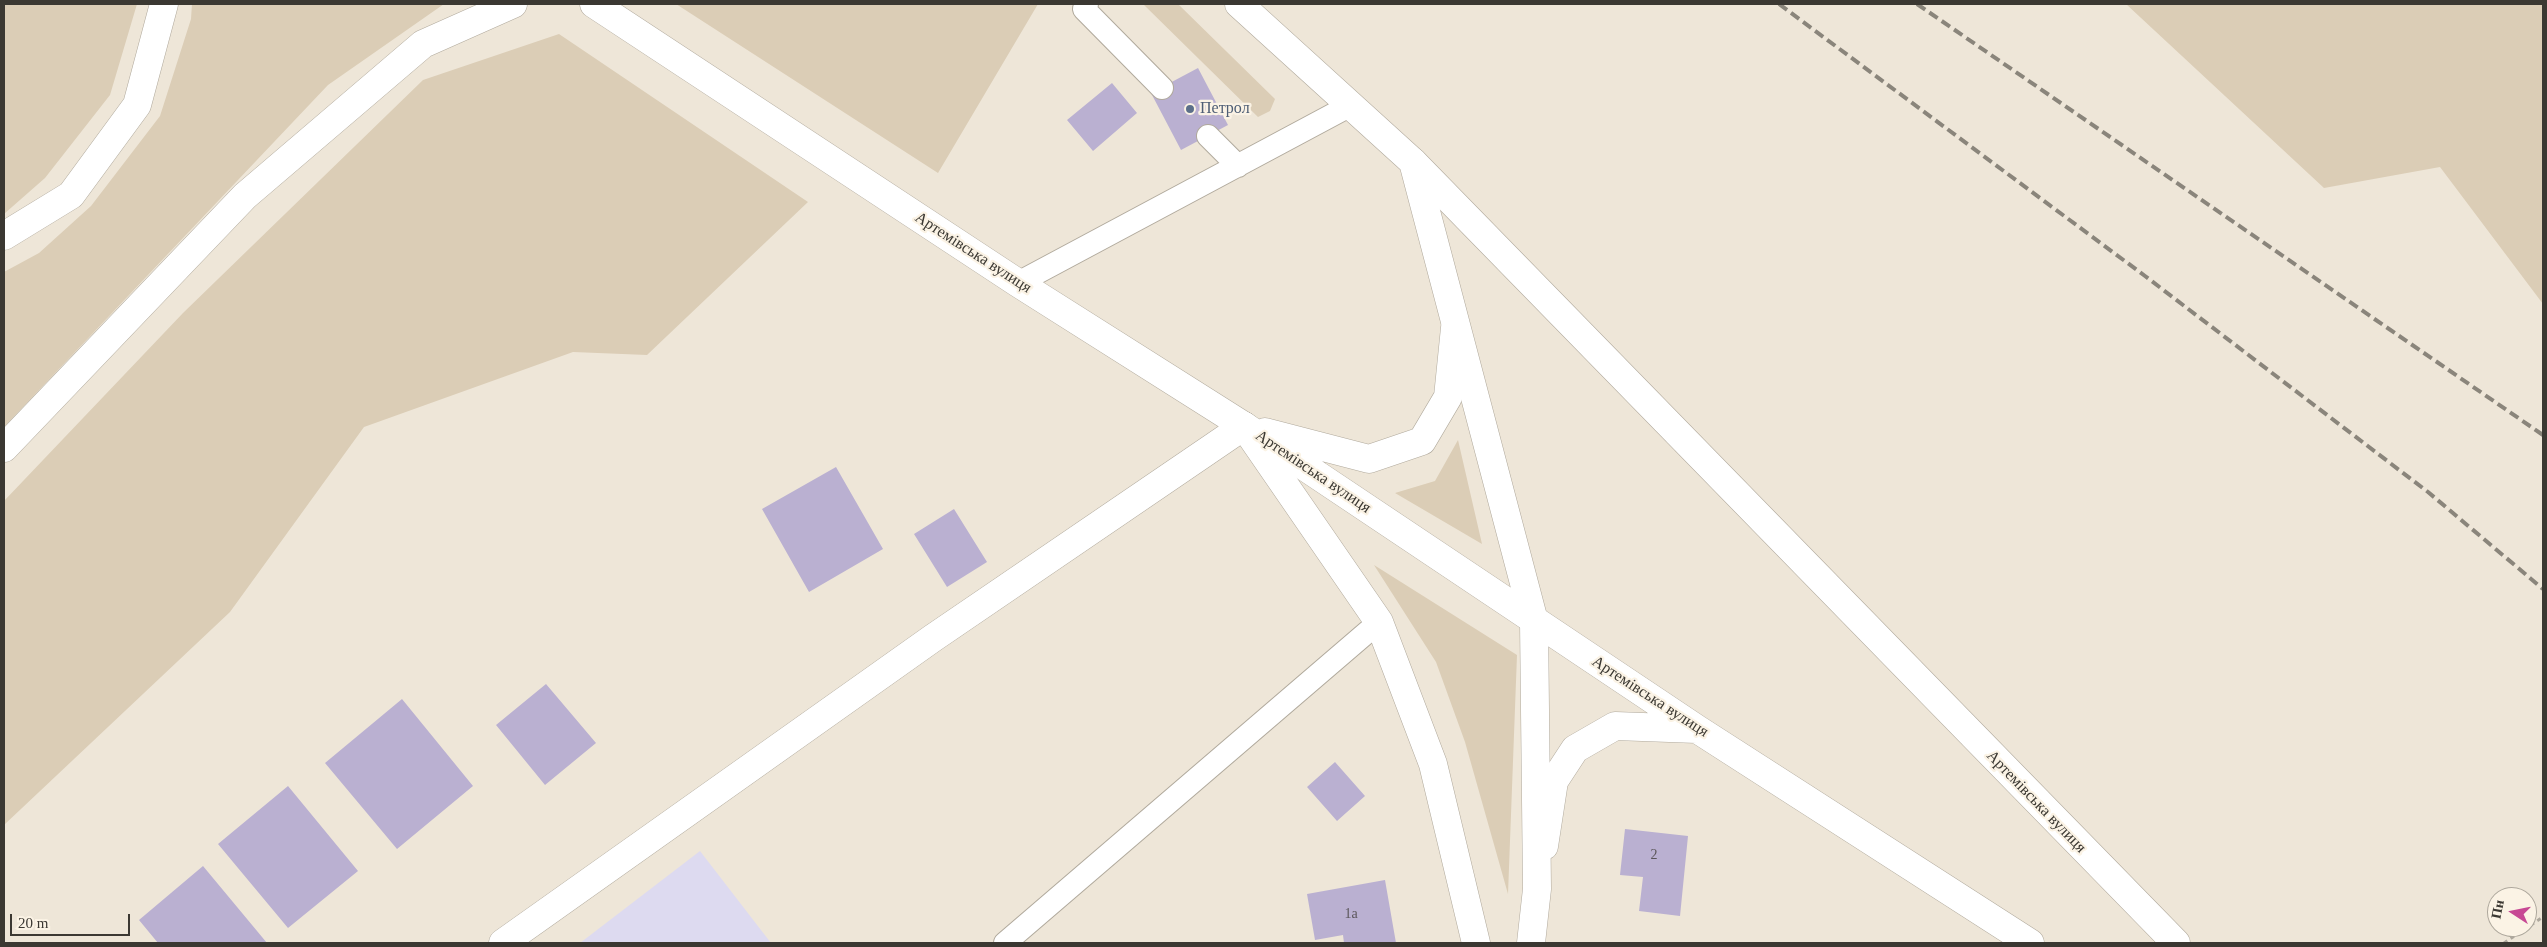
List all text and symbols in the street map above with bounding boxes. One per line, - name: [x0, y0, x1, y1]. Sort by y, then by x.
- place label: Петрол: [1200, 99, 1250, 119]
- marker: Петрол: [1184, 103, 1196, 115]
- street label: Артемівська вулиця: [911, 208, 1035, 298]
- street label: Артемівська вулиця: [1252, 426, 1374, 518]
- street label: Артемівська вулиця: [1588, 652, 1712, 742]
- street label: Артемівська вулиця: [1982, 747, 2090, 857]
- house number: 2: [1650, 847, 1658, 863]
- north arrow: [2487, 887, 2537, 937]
- text: Пн: [2489, 898, 2507, 920]
- scale bar: [12, 904, 132, 936]
- house number: 1а: [1344, 906, 1358, 922]
- text: 20 m: [18, 915, 48, 931]

